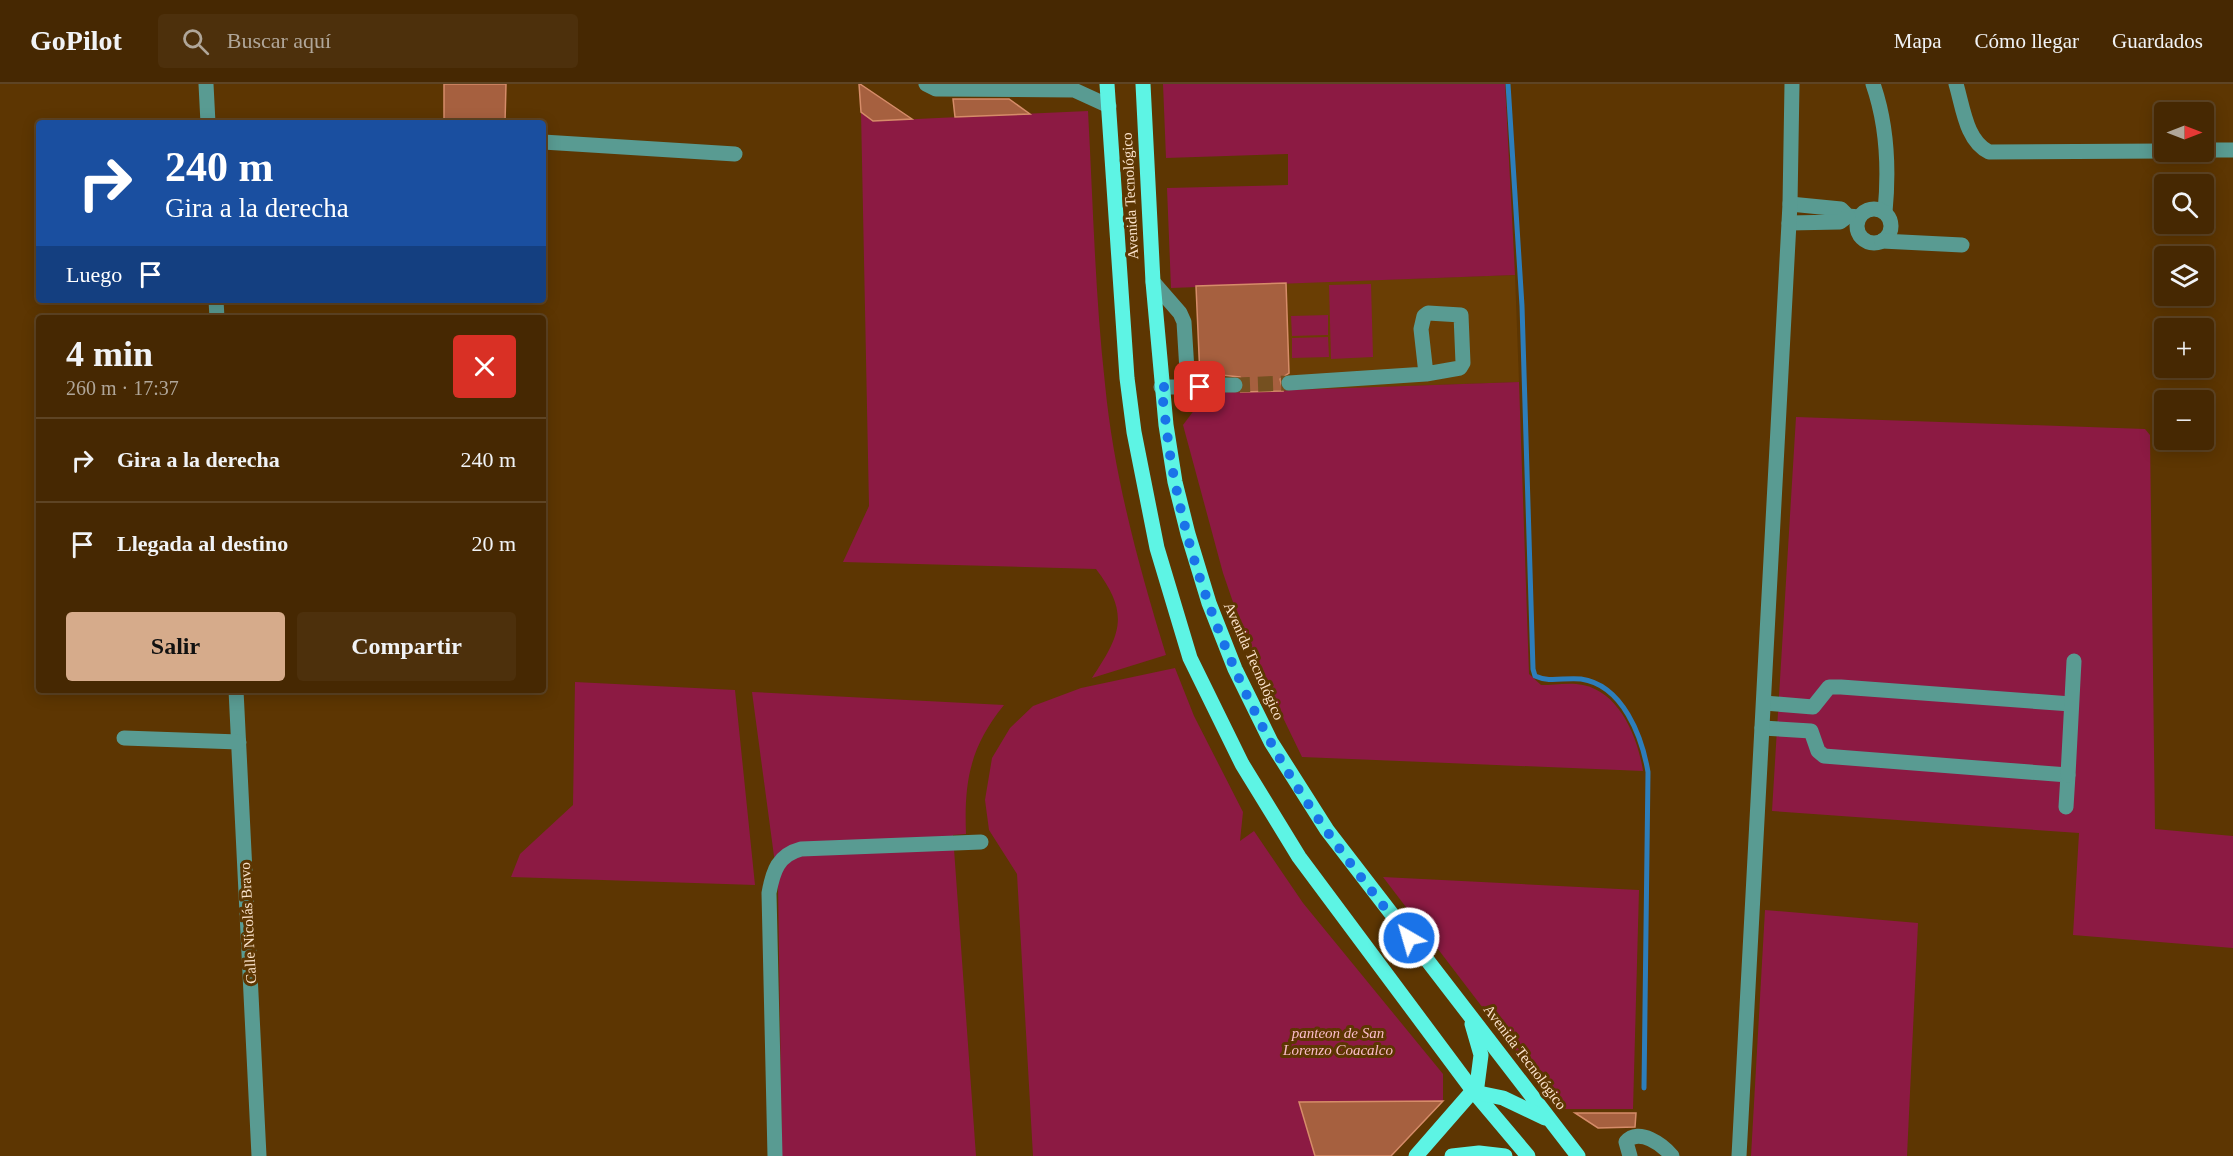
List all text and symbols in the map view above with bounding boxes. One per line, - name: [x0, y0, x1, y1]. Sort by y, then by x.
- search box: [158, 14, 578, 68]
- text: GoPilot: [30, 25, 122, 56]
- icon: search: [179, 25, 212, 58]
- text: Buscar aquí: [227, 28, 331, 53]
- text: Mapa: [1894, 29, 1942, 53]
- text: Cómo llegar: [1975, 29, 2079, 53]
- text: Guardados: [2112, 29, 2203, 53]
- north arrow: [2154, 102, 2214, 162]
- map controls: [2154, 102, 2214, 450]
- street label: Avenida Tecnológico: [1119, 132, 1141, 260]
- icon: right: [66, 144, 144, 222]
- text: 240 m: [165, 144, 274, 190]
- button: search: [2154, 174, 2214, 234]
- text: Gira a la derecha: [165, 193, 349, 223]
- button: layers: [2154, 246, 2214, 306]
- icon: arrive: [134, 258, 167, 291]
- text: Luego: [66, 262, 122, 287]
- button: +: [2154, 318, 2214, 378]
- text: 4 min: [66, 334, 153, 374]
- button: close: [453, 335, 516, 398]
- pin: [1174, 361, 1225, 412]
- icon: arrive: [1183, 370, 1216, 403]
- text: 260 m · 17:37: [66, 377, 179, 399]
- button: −: [2154, 390, 2214, 450]
- icon: right: [66, 444, 99, 477]
- text: Gira a la derecha: [117, 447, 280, 472]
- text: 240 m: [460, 447, 516, 472]
- icon: arrive: [66, 528, 99, 561]
- text: Llegada al destino: [117, 531, 288, 556]
- text: 20 m: [471, 531, 516, 556]
- street label: Avenida Tecnológico: [1221, 600, 1287, 722]
- button: Salir: [66, 612, 285, 681]
- button: Compartir: [297, 612, 516, 681]
- street label: Calle Nicolás Bravo: [237, 862, 259, 984]
- position arrow: [1377, 906, 1441, 970]
- street label: Avenida Tecnológico: [1480, 1001, 1570, 1113]
- park label: panteon de San Lorenzo Coacalco: [1282, 1025, 1393, 1058]

